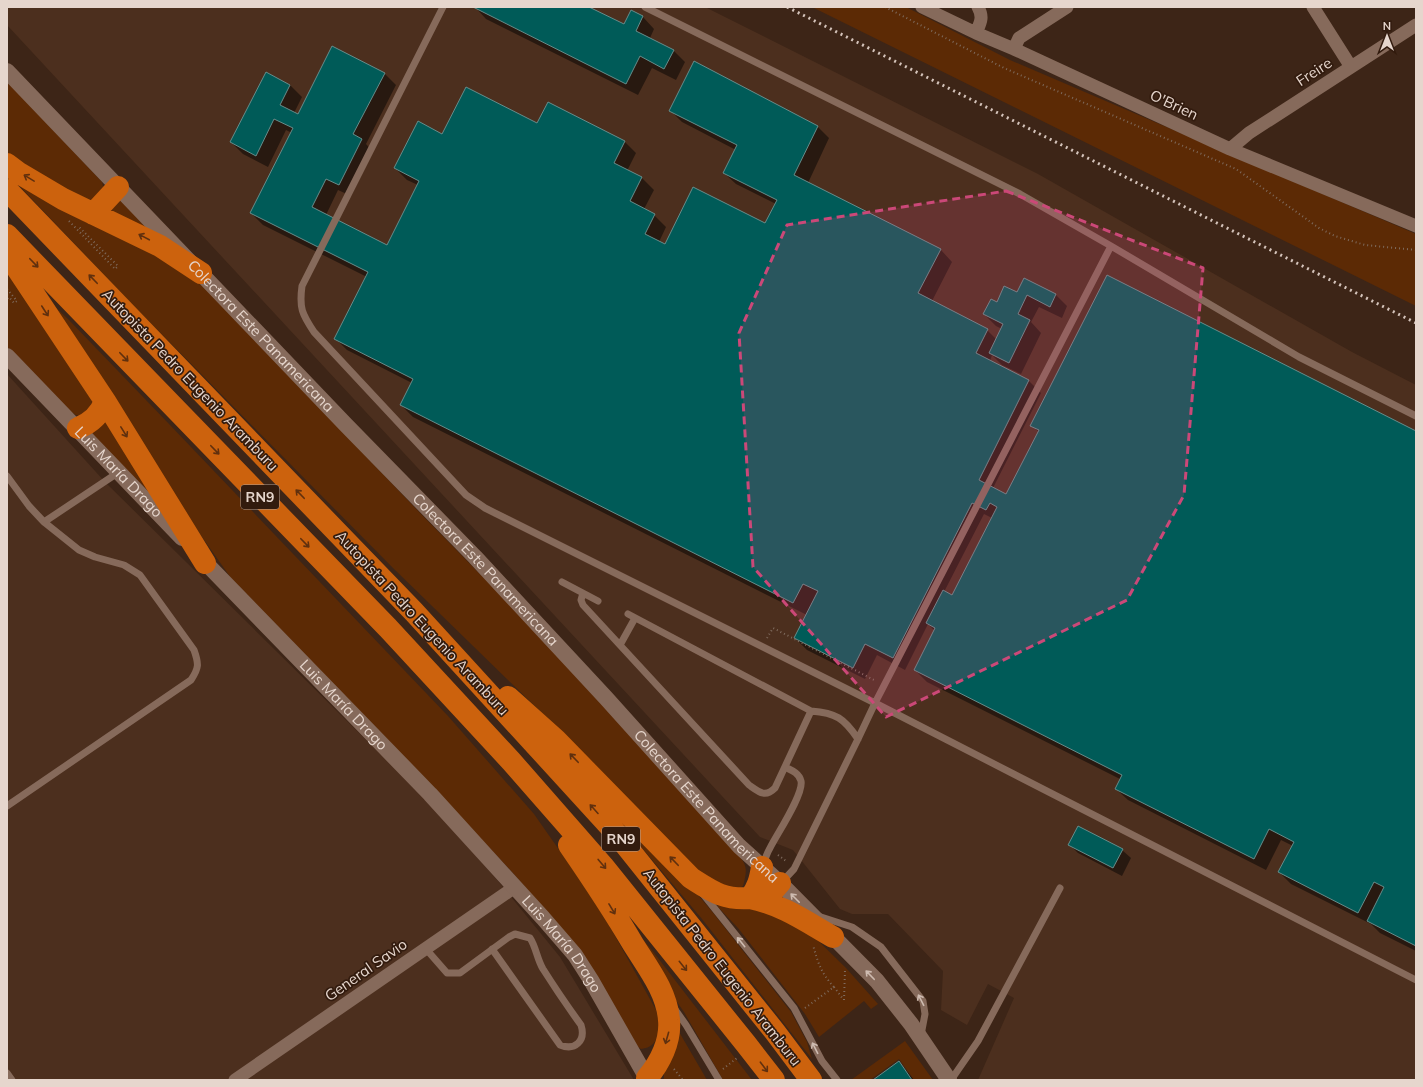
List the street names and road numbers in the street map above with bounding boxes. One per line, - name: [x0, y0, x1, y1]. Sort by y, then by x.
- street label: Freire: [1292, 53, 1335, 90]
- street label: O'Brien: [1147, 85, 1201, 124]
- street label: Colectora Este Panamericana: [184, 256, 339, 416]
- street label: Autopista Pedro Eugenio Aramburu: [98, 285, 283, 475]
- street label: Luis María Drago: [71, 422, 167, 521]
- road number: RN9: [241, 485, 279, 509]
- street label: Colectora Este Panamericana: [409, 489, 563, 650]
- street label: Autopista Pedro Eugenio Aramburu: [332, 526, 513, 719]
- street label: Luis María Drago: [296, 655, 392, 754]
- street label: Colectora Este Panamericana: [630, 725, 783, 887]
- road number: RN9: [602, 827, 640, 851]
- street label: Autopista Pedro Eugenio Aramburu: [639, 864, 806, 1069]
- street label: Luis María Drago: [518, 891, 606, 996]
- street label: General Savio: [321, 934, 411, 1005]

